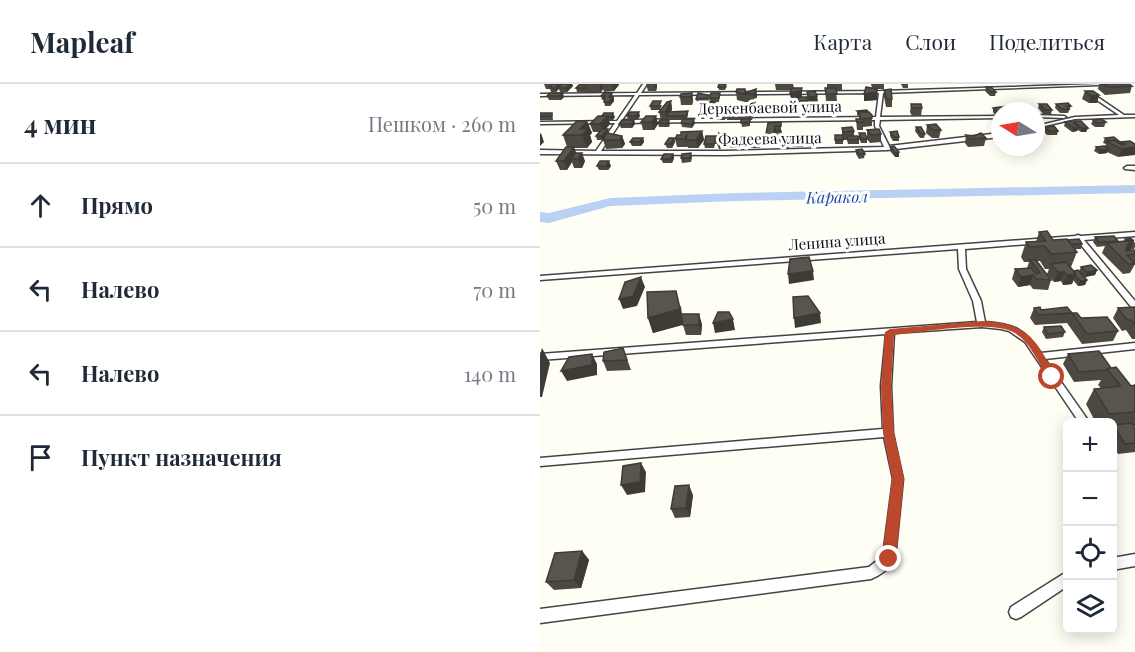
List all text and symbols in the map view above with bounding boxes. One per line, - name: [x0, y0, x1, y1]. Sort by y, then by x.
- text: Mapleaf: [30, 23, 134, 60]
- text: Карта: [813, 27, 872, 55]
- text: Слои: [905, 27, 956, 55]
- text: Поделиться: [989, 27, 1105, 55]
- street label: Деркенбаевой улица: [698, 96, 843, 118]
- north arrow: [991, 102, 1045, 156]
- text: 4 мин: [24, 106, 96, 141]
- text: Пешком · 260 m: [368, 110, 516, 137]
- street label: Фадеева улица: [718, 127, 822, 149]
- water label: Каракол: [805, 185, 868, 208]
- icon: ahead: [24, 189, 57, 222]
- text: Прямо: [81, 190, 153, 220]
- text: 50 m: [473, 192, 516, 219]
- street label: Ленина улица: [787, 228, 887, 254]
- icon: left: [24, 273, 57, 306]
- text: Налево: [81, 274, 159, 304]
- text: 70 m: [473, 276, 516, 303]
- icon: left: [24, 357, 57, 390]
- text: Налево: [81, 358, 159, 388]
- text: 140 m: [464, 360, 516, 387]
- route start: [1038, 363, 1064, 389]
- map controls: [1063, 418, 1117, 634]
- button: +: [1063, 418, 1117, 472]
- icon: arrive: [24, 441, 57, 474]
- text: Пункт назначения: [81, 442, 282, 472]
- button: −: [1063, 472, 1117, 526]
- button: locate: [1063, 526, 1117, 580]
- route end: [875, 545, 901, 571]
- button: layers: [1063, 580, 1117, 634]

